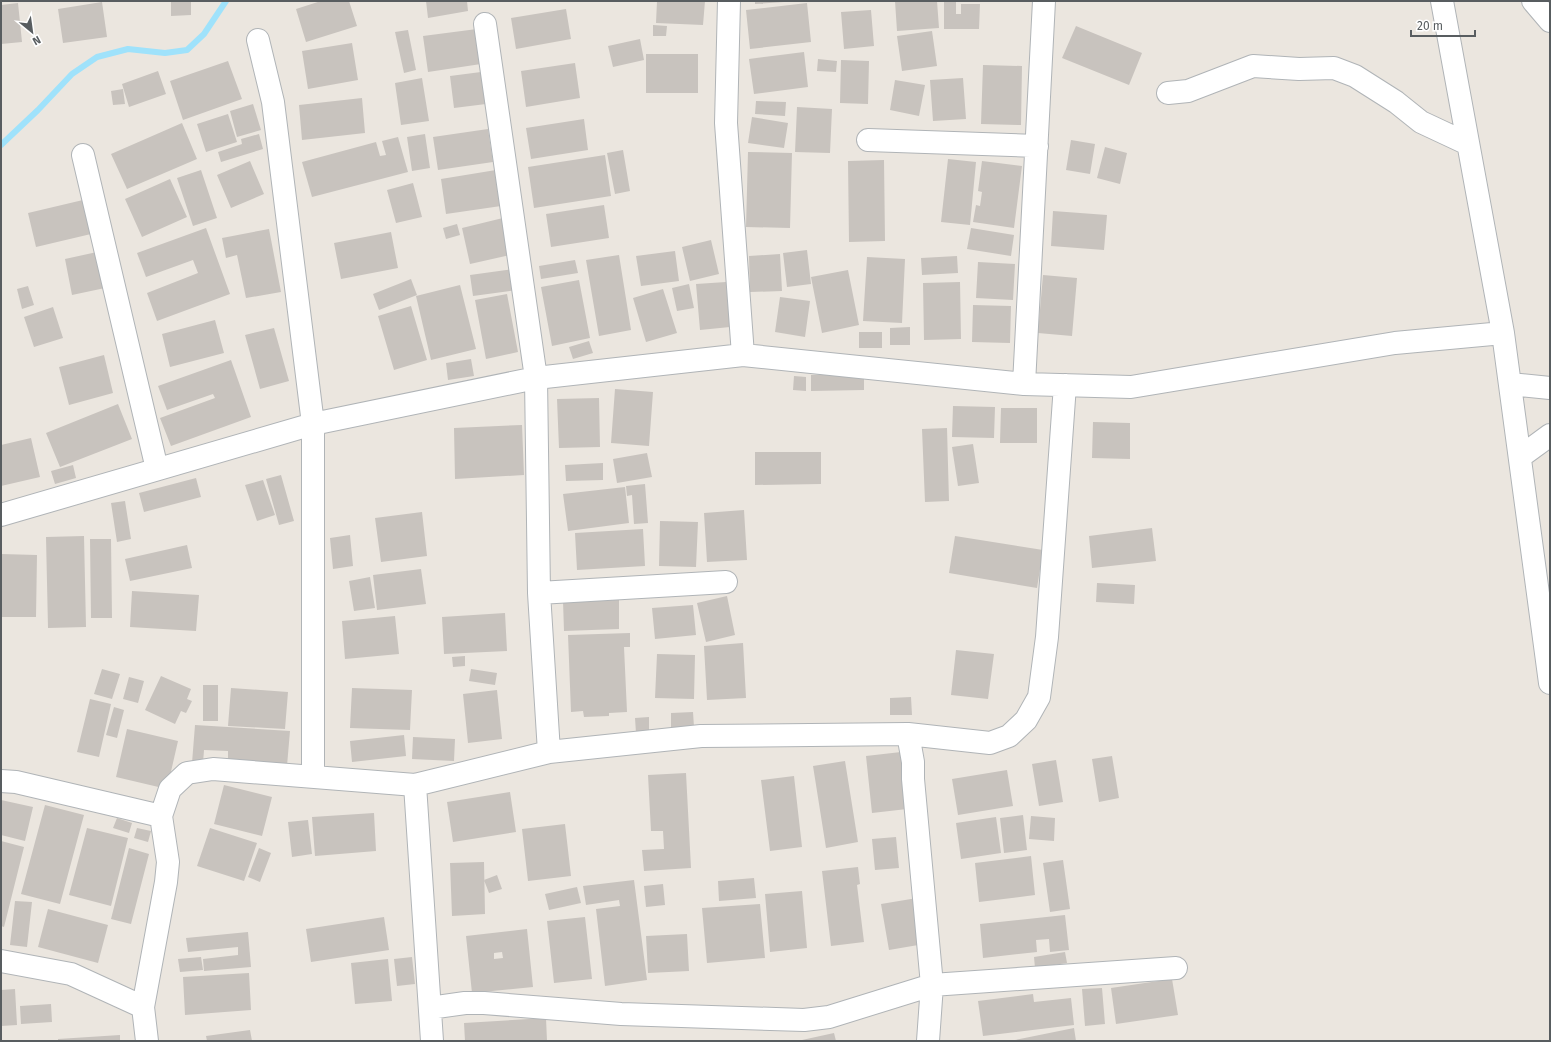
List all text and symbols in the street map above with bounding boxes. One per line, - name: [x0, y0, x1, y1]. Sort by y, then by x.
- north arrow: [12, 12, 52, 52]
- scale bar: [1411, 12, 1475, 38]
- text: 20 m: [1417, 19, 1443, 33]
- text: N: [30, 33, 43, 48]

